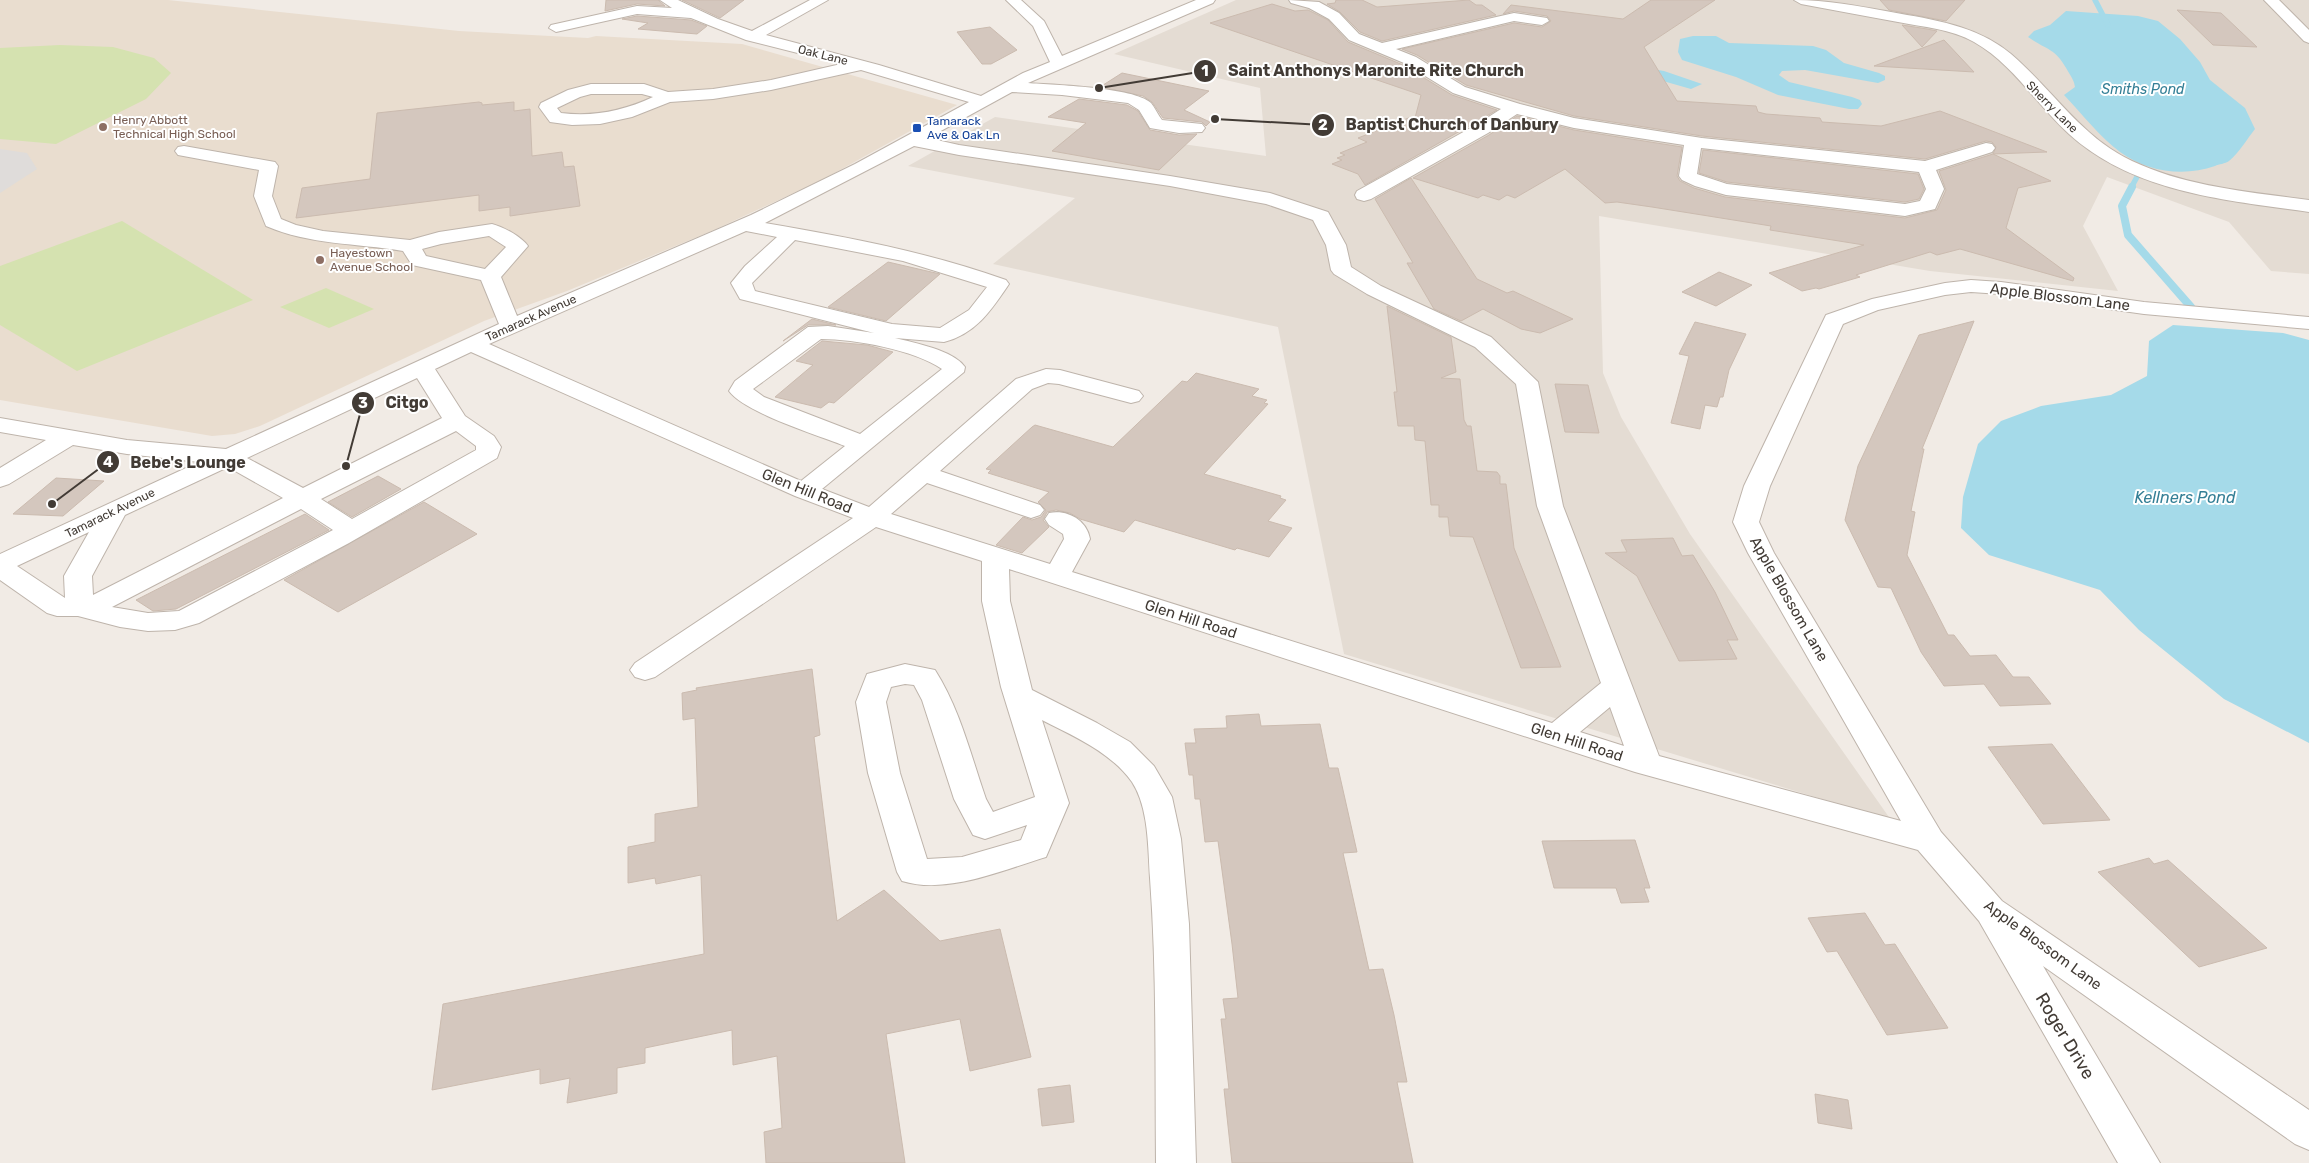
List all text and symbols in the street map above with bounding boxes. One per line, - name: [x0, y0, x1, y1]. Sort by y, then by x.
- street label: Oak Lane: [796, 42, 850, 68]
- callout: Saint Anthonys Maronite Rite Church: [1193, 55, 1534, 86]
- text: Saint Anthonys Maronite Rite Church: [1228, 61, 1524, 80]
- text: 1: [1201, 62, 1209, 80]
- street label: Sherry Lane: [2023, 78, 2081, 136]
- water label: Smiths Pond: [2102, 81, 2185, 98]
- callout: Baptist Church of Danbury: [1310, 109, 1569, 140]
- place label: Henry Abbott Technical High School: [113, 113, 236, 141]
- place label: Tamarack Ave & Oak Ln: [927, 114, 1000, 142]
- text: Baptist Church of Danbury: [1345, 115, 1559, 134]
- text: 2: [1318, 116, 1328, 134]
- marker: Henry Abbott Technical High School: [97, 121, 109, 133]
- marker: Tamarack Ave & Oak Ln: [911, 122, 923, 134]
- place label: Hayestown Avenue School: [330, 246, 413, 274]
- marker: Hayestown Avenue School: [314, 254, 326, 266]
- street label: Apple Blossom Lane: [1989, 279, 2131, 315]
- street label: Tamarack Avenue: [483, 292, 579, 344]
- callout: Citgo: [350, 387, 439, 418]
- text: Citgo: [385, 393, 429, 412]
- text: 3: [358, 394, 368, 412]
- callout: Bebe's Lounge: [95, 447, 255, 478]
- text: 4: [103, 453, 113, 471]
- text: Bebe's Lounge: [130, 453, 246, 472]
- street label: Glen Hill Road: [759, 465, 855, 517]
- street label: Tamarack Avenue: [63, 485, 157, 541]
- water label: Kellners Pond: [2134, 488, 2236, 507]
- street label: Apple Blossom Lane: [1746, 533, 1832, 665]
- street label: Glen Hill Road: [1143, 596, 1239, 642]
- street label: Glen Hill Road: [1529, 719, 1625, 765]
- street label: Apple Blossom Lane: [1981, 896, 2105, 994]
- street label: Roger Drive: [2031, 989, 2099, 1083]

